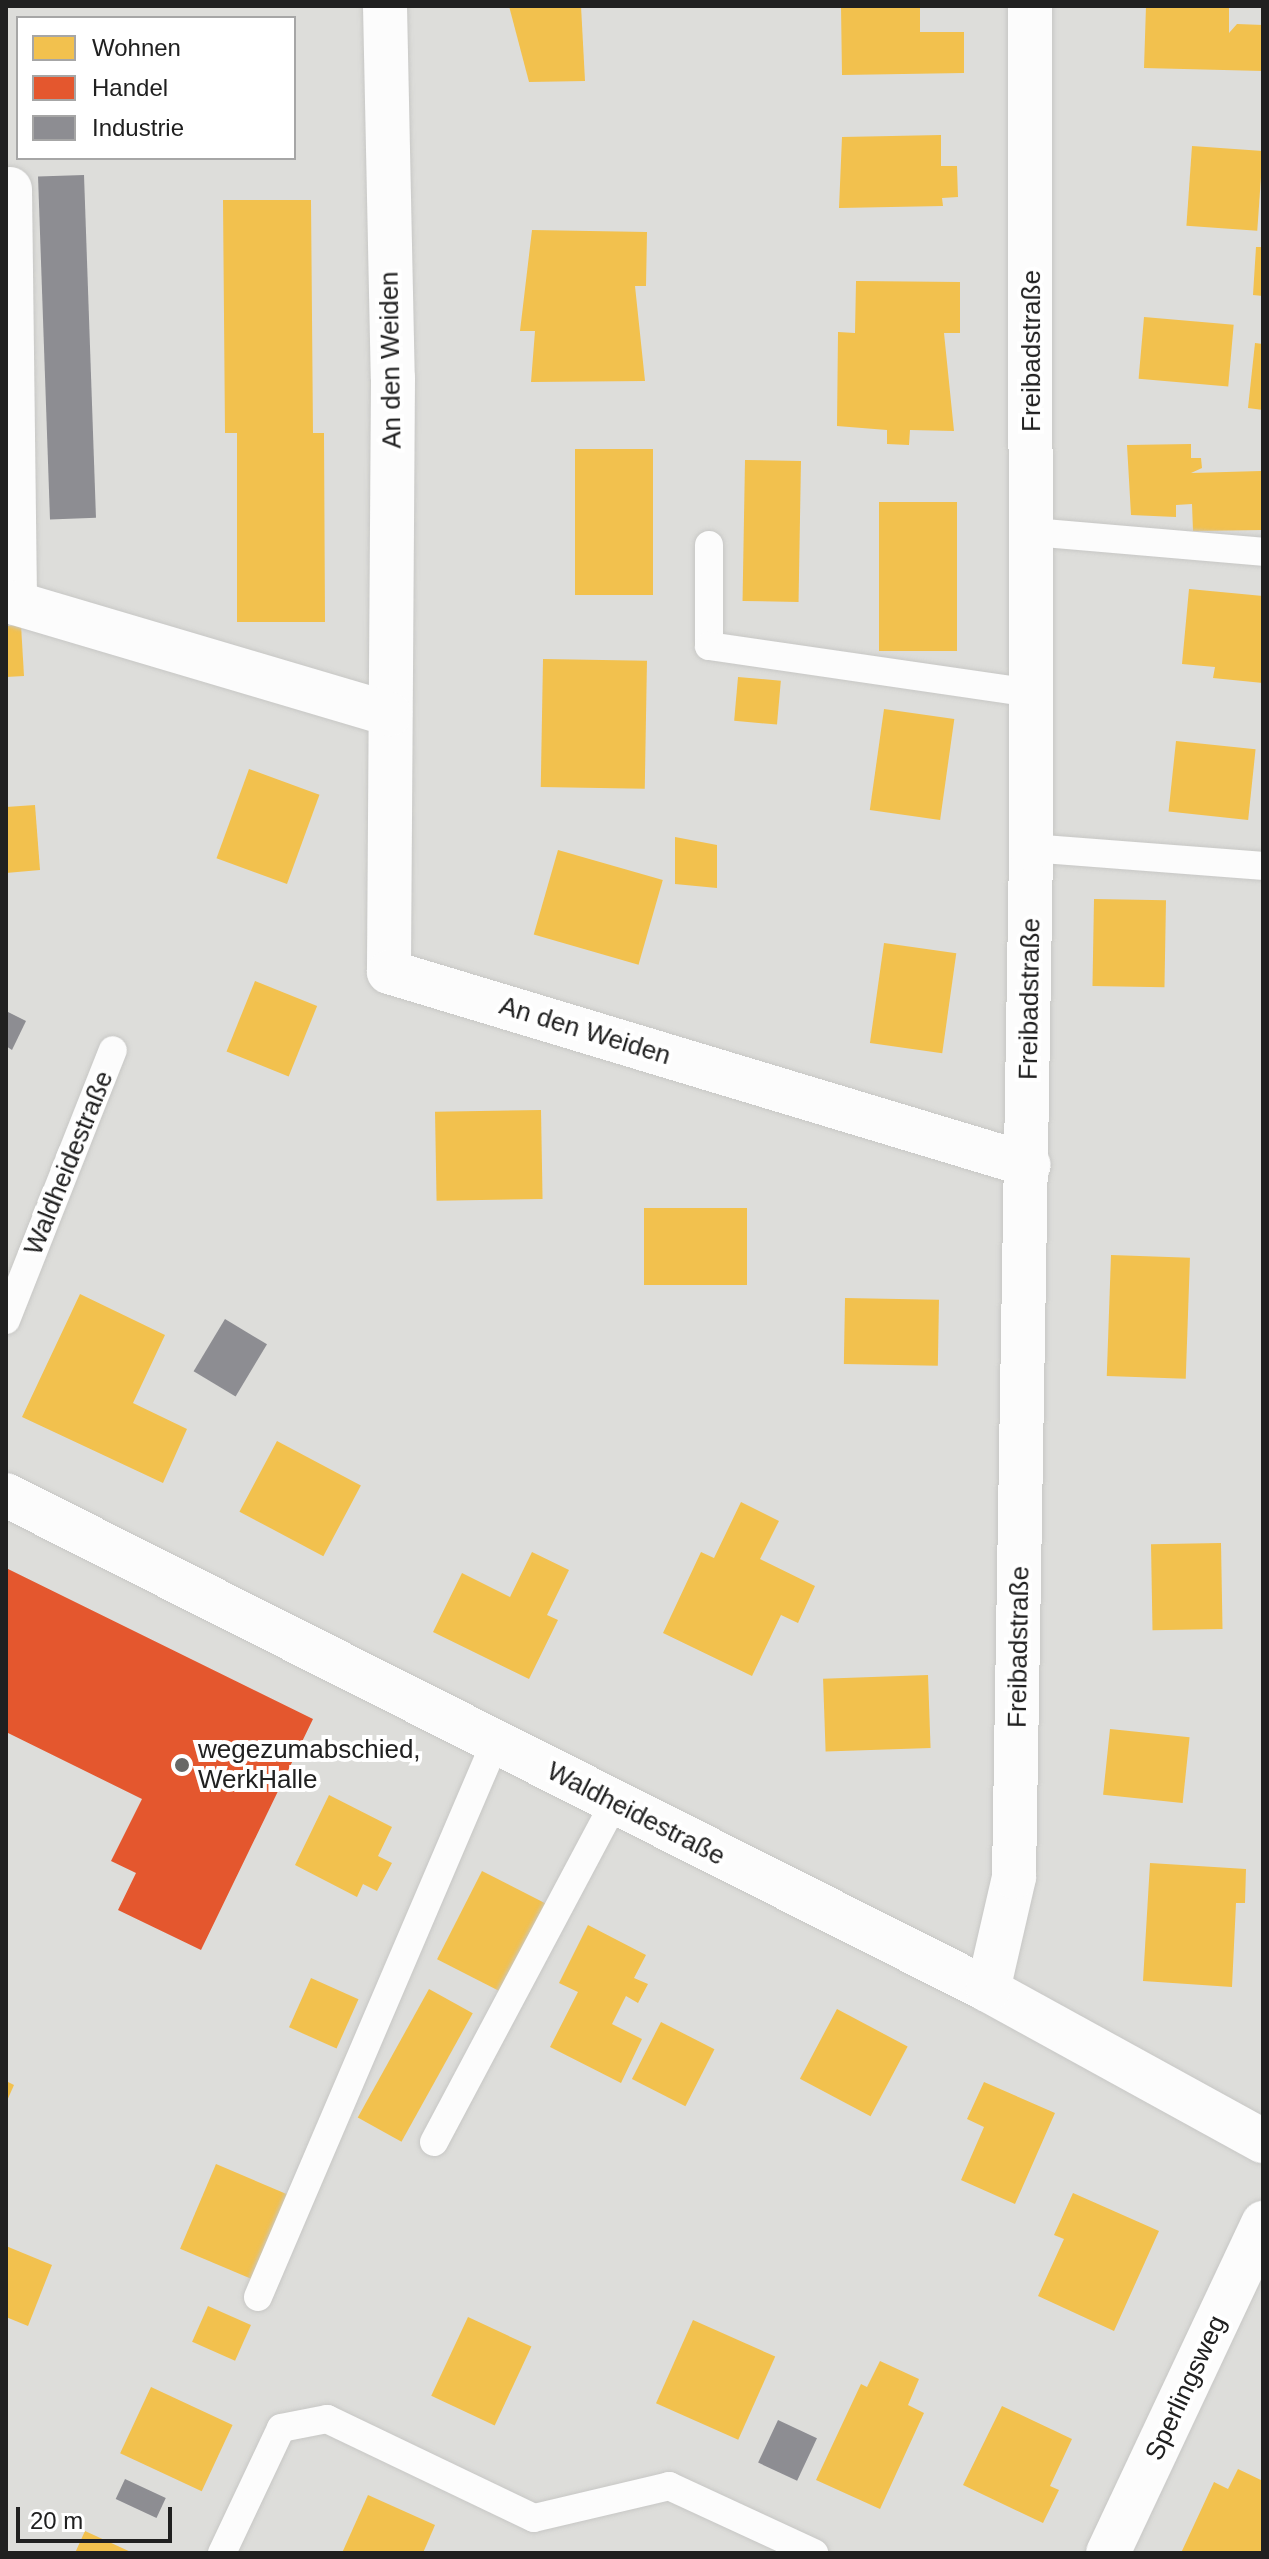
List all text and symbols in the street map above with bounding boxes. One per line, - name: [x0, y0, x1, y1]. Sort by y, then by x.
- legend: [16, 16, 296, 160]
- text: Wohnen: [92, 34, 181, 61]
- text: Handel: [92, 74, 168, 101]
- text: Industrie: [92, 114, 184, 141]
- street label: Freibadstraße: [1016, 270, 1048, 432]
- street label: An den Weiden: [374, 271, 408, 449]
- street label: Freibadstraße: [1013, 918, 1047, 1080]
- street label: An den Weiden: [496, 990, 674, 1072]
- street label: Waldheidestraße: [18, 1066, 120, 1260]
- street label: Freibadstraße: [1002, 1566, 1036, 1728]
- place label: wegezumabschied, WerkHalle: [198, 1734, 421, 1796]
- marker: wegezumabschied, WerkHalle: [173, 1756, 191, 1774]
- street label: Waldheidestraße: [542, 1756, 730, 1872]
- street label: Sperlingsweg: [1139, 2311, 1233, 2465]
- scale bar: [20, 2491, 176, 2541]
- text: 20 m: [30, 2507, 83, 2534]

